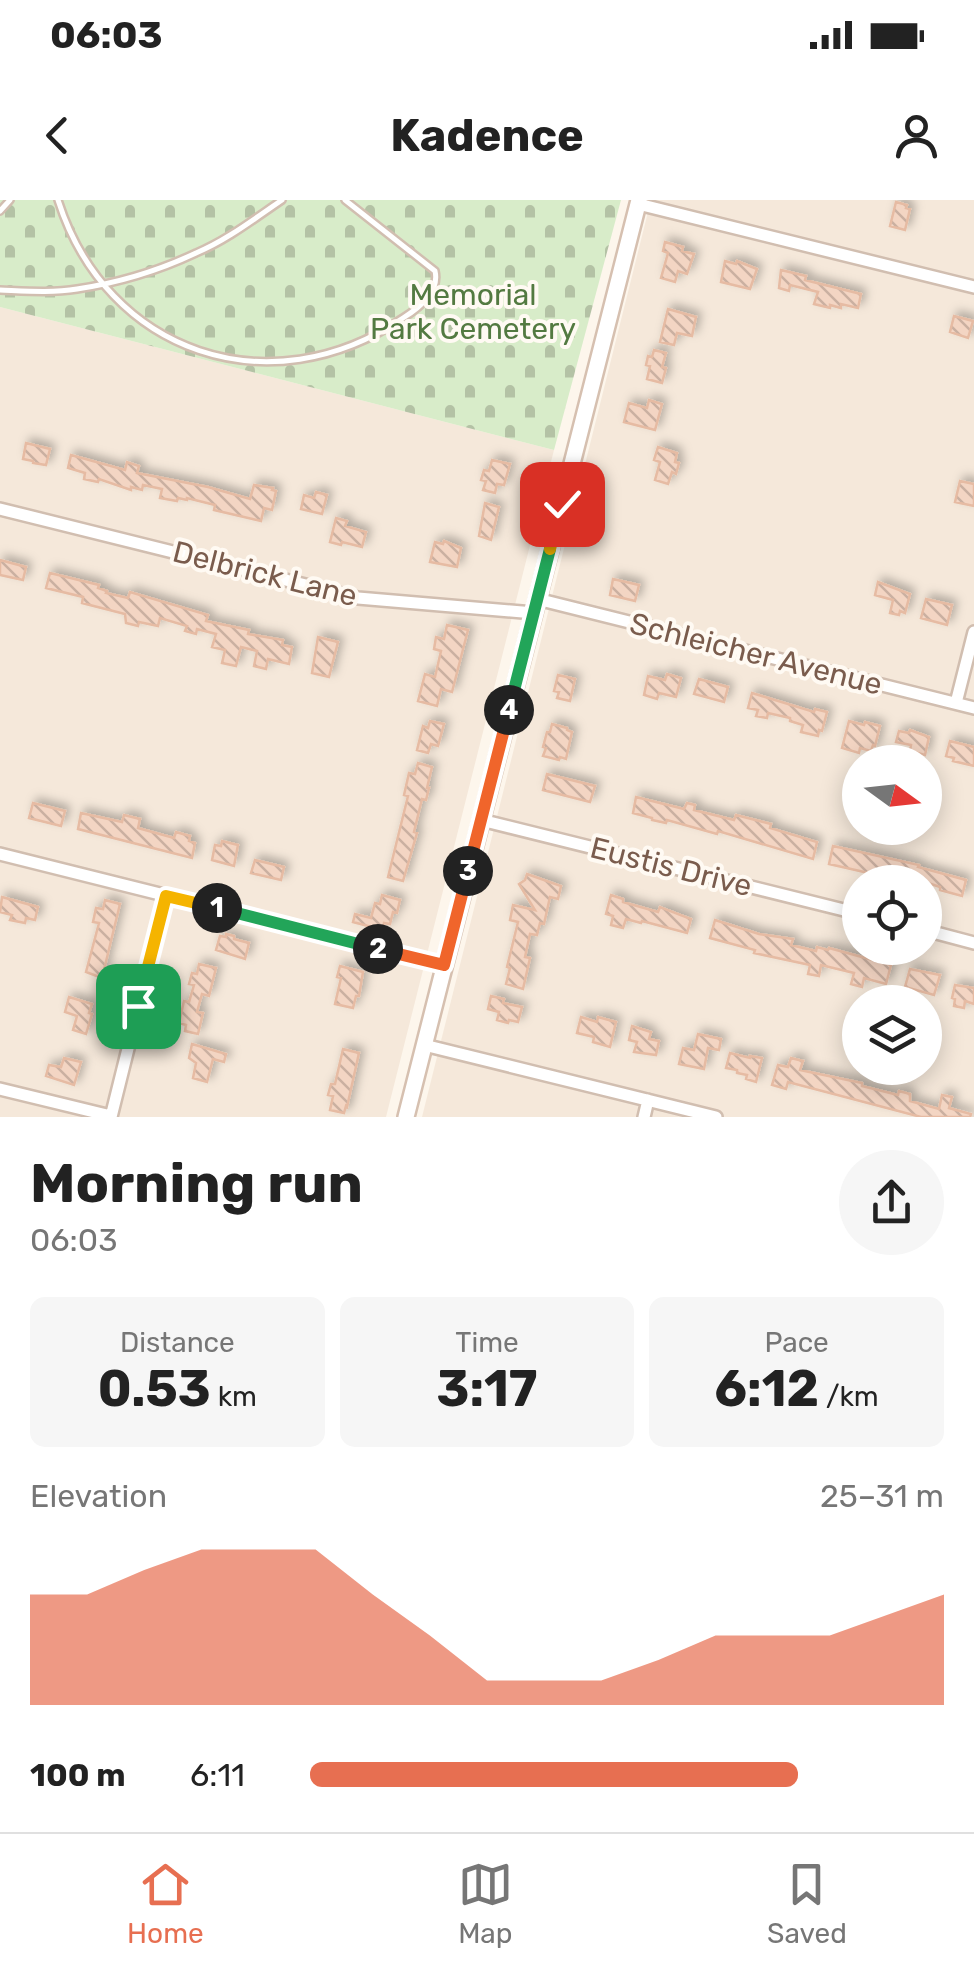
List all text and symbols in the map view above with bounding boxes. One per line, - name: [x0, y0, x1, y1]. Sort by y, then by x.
- text: 06:03: [50, 12, 163, 58]
- icon: back: [30, 108, 85, 163]
- icon: person: [889, 108, 944, 163]
- text: Kadence: [390, 109, 584, 162]
- park label: Memorial Park Cemetery: [370, 277, 576, 347]
- pin: [520, 462, 605, 547]
- icon: check: [535, 477, 590, 532]
- street label: Delbrick Lane: [169, 534, 361, 614]
- street label: Schleicher Avenue: [626, 605, 886, 703]
- pin: 4: [484, 685, 534, 735]
- text: 4: [499, 693, 519, 726]
- north arrow: [842, 745, 942, 845]
- map controls: [842, 745, 942, 1085]
- street label: Eustis Drive: [587, 830, 755, 904]
- pin: 3: [443, 846, 493, 896]
- text: 3: [459, 854, 477, 887]
- button: locate: [842, 865, 942, 965]
- pin: 1: [192, 883, 242, 933]
- text: 1: [210, 891, 224, 924]
- pin: 2: [353, 924, 403, 974]
- text: 2: [369, 932, 387, 965]
- pin: [96, 964, 181, 1049]
- icon: arrive: [111, 979, 166, 1034]
- button: layers: [842, 985, 942, 1085]
- button: share: [839, 1150, 944, 1255]
- text: Morning run: [30, 1151, 363, 1216]
- text: 06:03: [30, 1221, 117, 1259]
- text: Distance: [120, 1326, 235, 1359]
- text: Time: [455, 1326, 519, 1359]
- text: Pace: [765, 1326, 829, 1359]
- text: 0.53: [98, 1359, 211, 1419]
- text: 3:17: [436, 1359, 538, 1419]
- text: 6:12: [715, 1359, 819, 1419]
- text: km: [211, 1380, 257, 1413]
- text: /km: [819, 1380, 879, 1413]
- text: Elevation: [30, 1477, 167, 1515]
- text: 25–31 m: [820, 1477, 944, 1515]
- text: 100 m: [30, 1756, 126, 1794]
- text: 6:11: [190, 1756, 245, 1794]
- tab: Home: [127, 1857, 204, 1950]
- tab: Map: [458, 1857, 513, 1950]
- tab: Saved: [767, 1857, 847, 1950]

